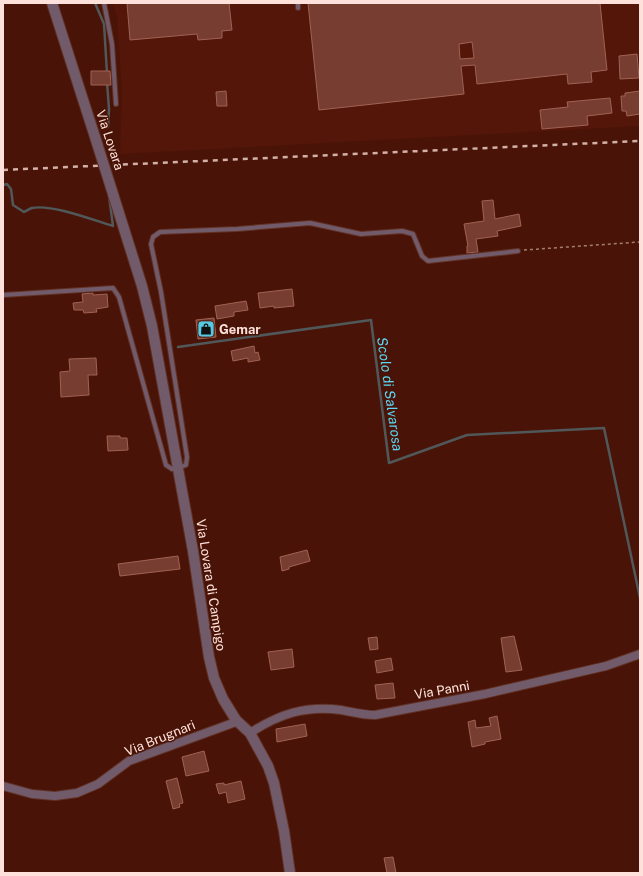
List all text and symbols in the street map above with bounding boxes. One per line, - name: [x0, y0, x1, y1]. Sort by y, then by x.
- street label: Via Lovara: [93, 108, 127, 172]
- shop icon: Gemar: [196, 319, 216, 339]
- place label: Gemar: [219, 322, 261, 337]
- water label: Scolo di Salvarosa: [374, 336, 406, 452]
- street label: Via Lovara di Campigo: [193, 518, 229, 652]
- street label: Via Panni: [413, 678, 471, 702]
- street label: Via Brugnari: [123, 717, 197, 759]

